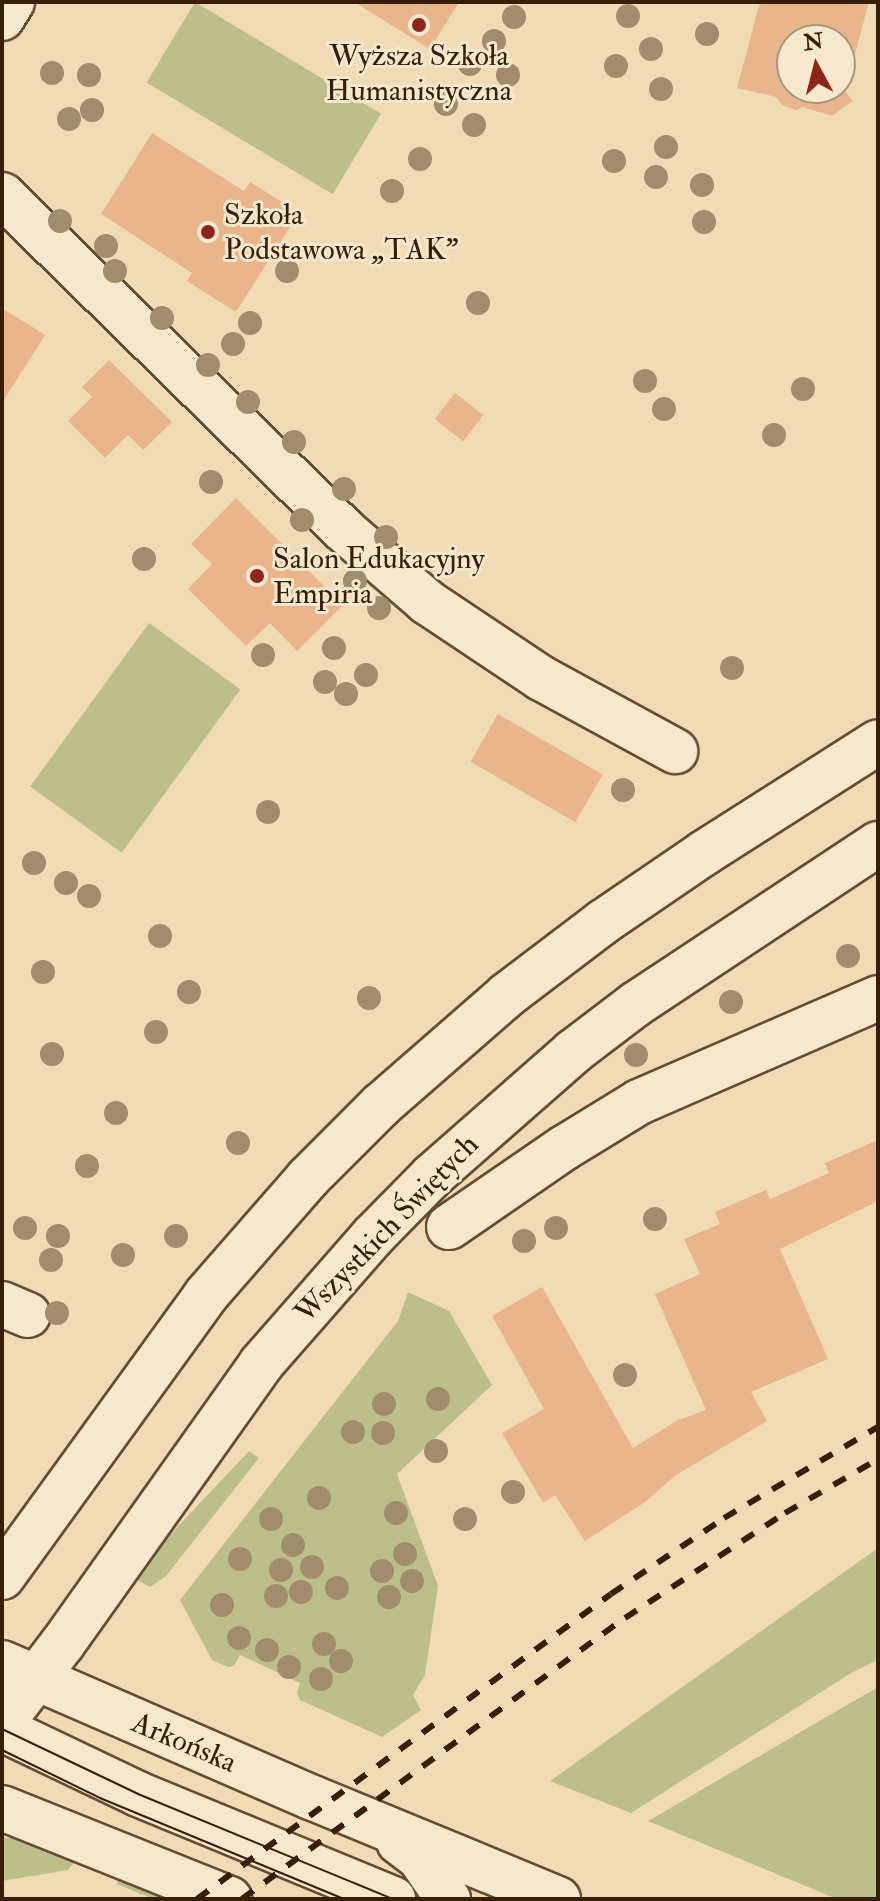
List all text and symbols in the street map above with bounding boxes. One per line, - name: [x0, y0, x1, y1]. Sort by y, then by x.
- marker: Wyższa Szkoła Humanistyczna: [410, 16, 428, 34]
- north arrow: [776, 24, 856, 104]
- text: N: [802, 27, 825, 57]
- place label: Wyższa Szkoła Humanistyczna: [326, 38, 512, 108]
- place label: Szkoła Podstawowa „TAK”: [224, 197, 458, 268]
- marker: Szkoła Podstawowa „TAK”: [199, 223, 217, 241]
- place label: Salon Edukacyjny Empiria: [273, 541, 485, 612]
- marker: Salon Edukacyjny Empiria: [248, 567, 266, 585]
- street label: Wszystkich Świętych: [288, 1127, 486, 1331]
- street label: Arkońska: [126, 1705, 242, 1781]

